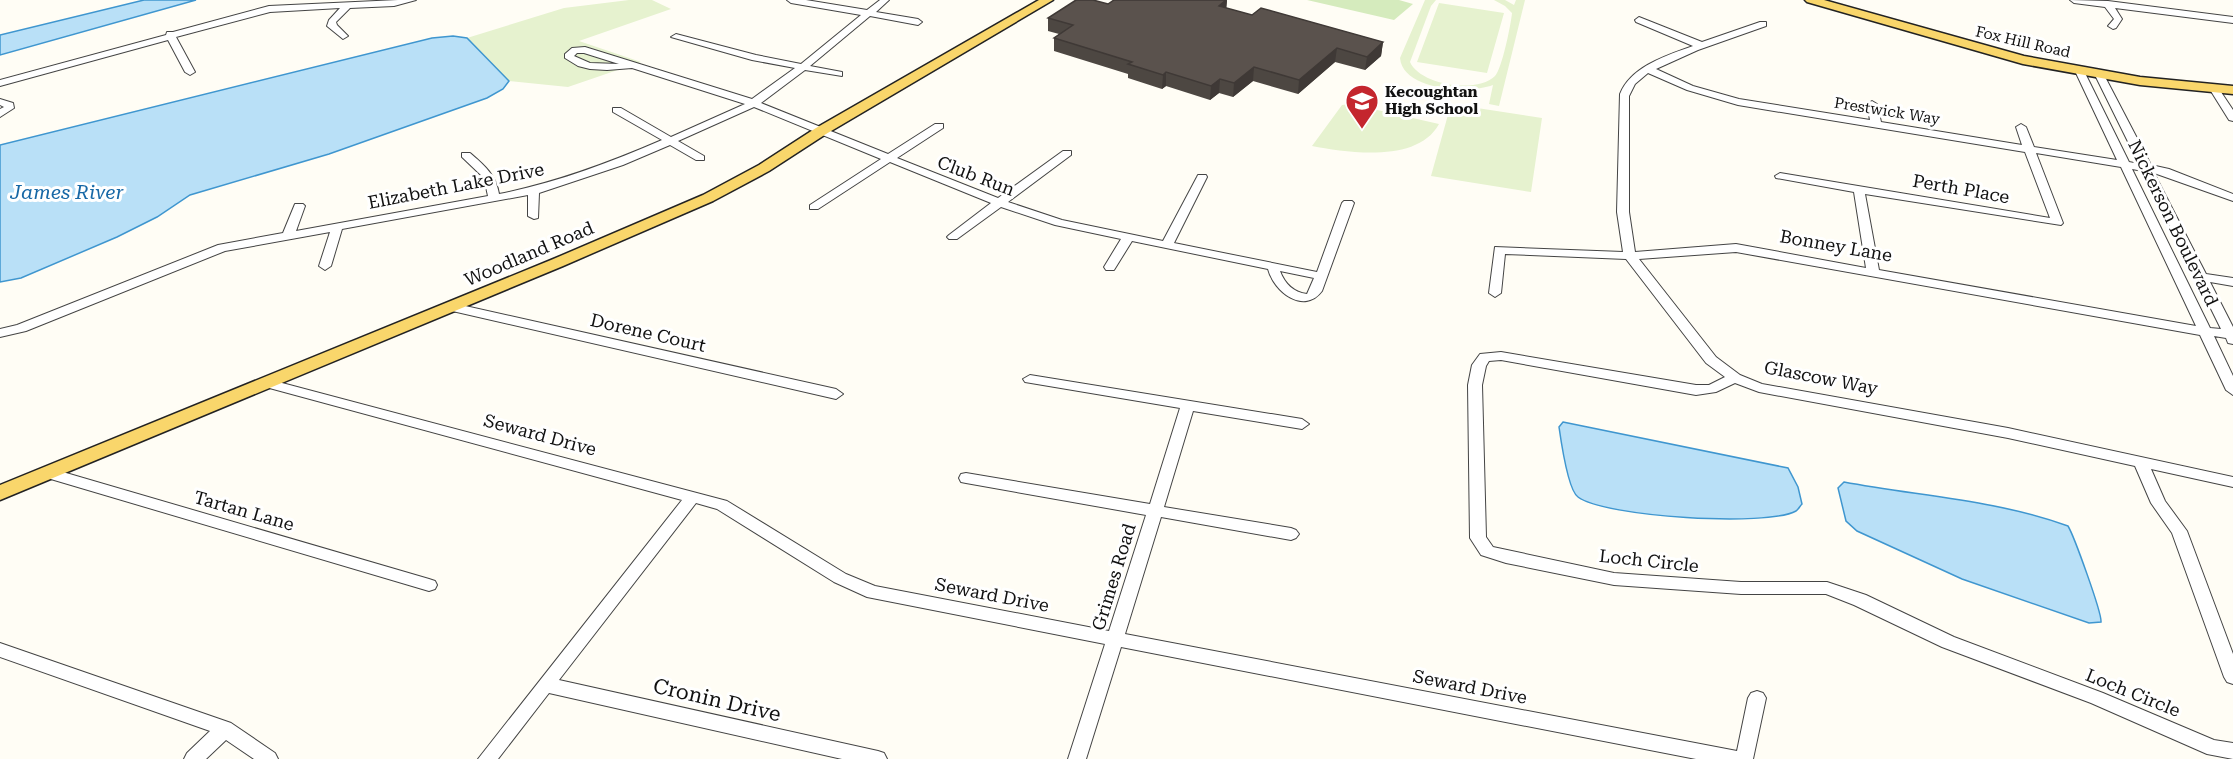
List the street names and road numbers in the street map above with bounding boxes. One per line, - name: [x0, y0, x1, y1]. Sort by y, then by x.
- street label: Fox Hill Road: [1974, 22, 2073, 62]
- street label: Prestwick Way: [1833, 94, 1941, 128]
- street label: Nickerson Boulevard: [2124, 136, 2223, 310]
- street label: Club Run: [935, 151, 1018, 200]
- street label: Elizabeth Lake Drive: [366, 158, 546, 213]
- street label: Perth Place: [1911, 170, 2011, 207]
- street label: Woodland Road: [461, 217, 597, 290]
- street label: Bonney Lane: [1778, 225, 1894, 266]
- street label: Dorene Court: [588, 309, 708, 356]
- street label: Glascow Way: [1762, 356, 1880, 399]
- street label: Seward Drive: [481, 409, 599, 460]
- street label: Tartan Lane: [192, 486, 297, 535]
- street label: Grimes Road: [1087, 520, 1140, 633]
- street label: Loch Circle: [1598, 545, 1700, 576]
- street label: Seward Drive: [933, 573, 1051, 616]
- street label: Loch Circle: [2083, 664, 2184, 721]
- street label: Seward Drive: [1411, 665, 1529, 708]
- street label: Cronin Drive: [651, 674, 783, 726]

